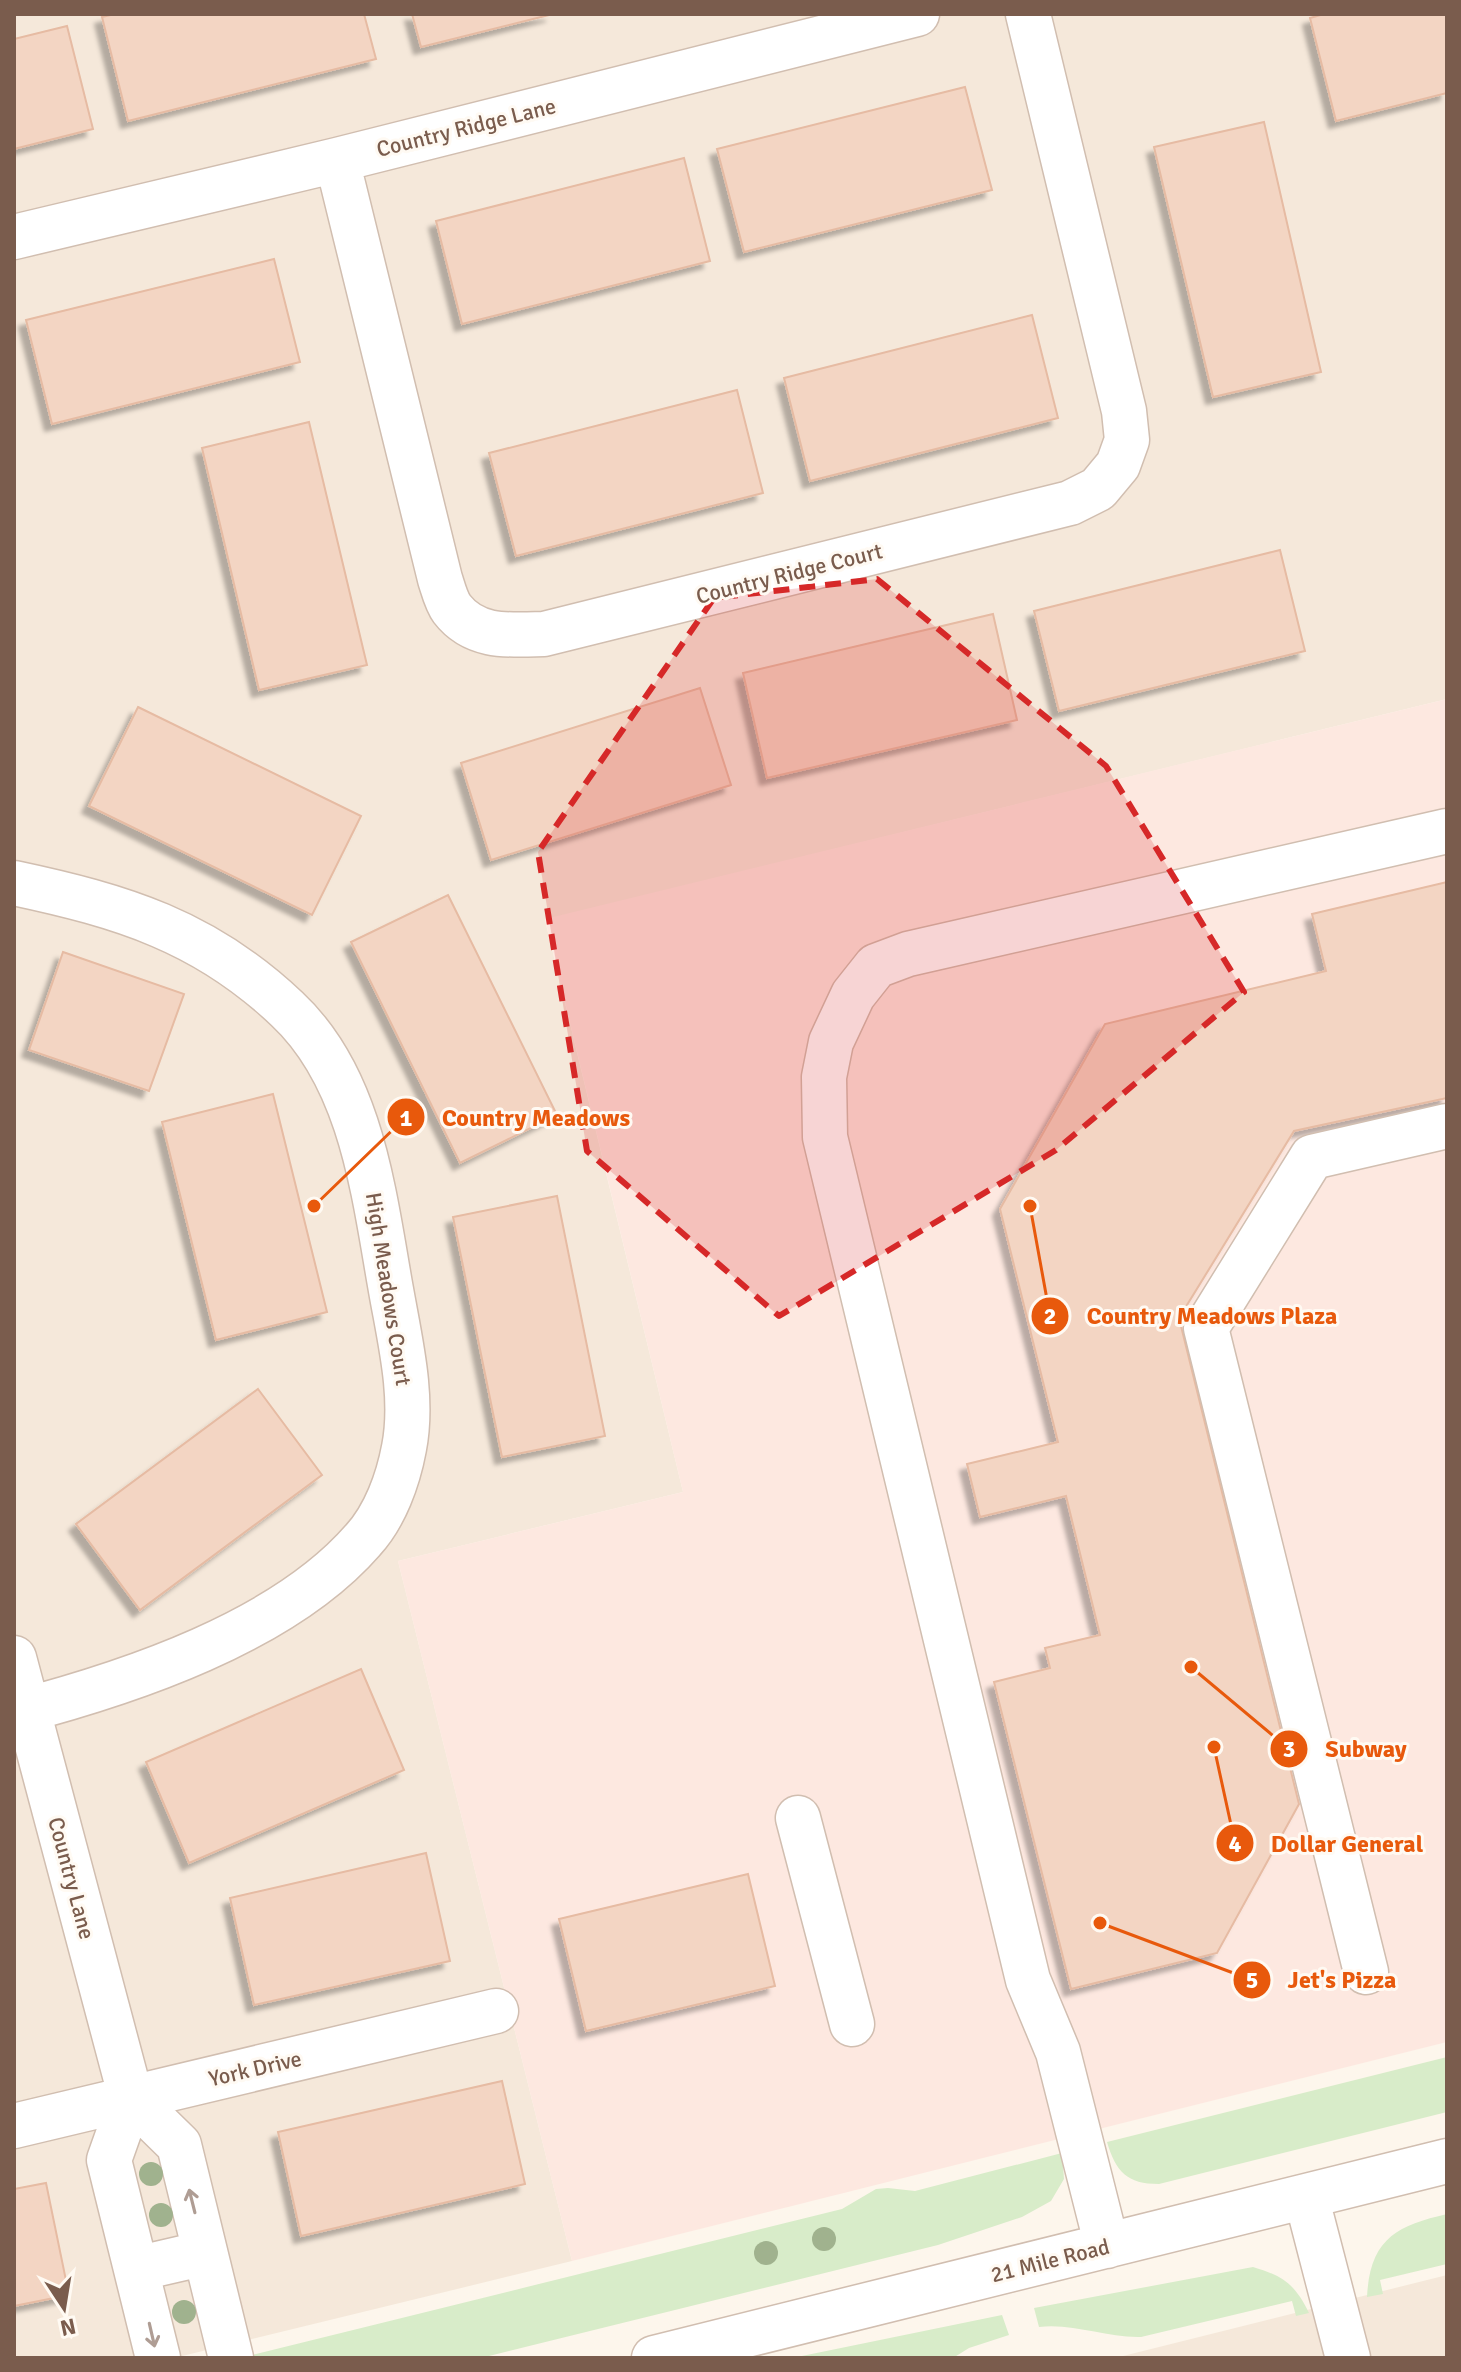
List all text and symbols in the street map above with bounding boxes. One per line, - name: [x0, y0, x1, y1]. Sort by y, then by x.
- street label: Country Ridge Lane: [374, 92, 559, 163]
- street label: Country Ridge Court: [693, 537, 885, 610]
- callout: Country Meadows: [386, 1093, 646, 1141]
- text: 1: [400, 1103, 413, 1133]
- text: Country Meadows: [442, 1103, 630, 1133]
- street label: High Meadows Court: [360, 1191, 417, 1388]
- callout: Country Meadows Plaza: [1030, 1292, 1353, 1340]
- text: 2: [1044, 1301, 1056, 1331]
- text: Country Meadows Plaza: [1087, 1301, 1337, 1331]
- callout: Subway: [1269, 1725, 1423, 1773]
- text: 3: [1283, 1734, 1295, 1764]
- text: Subway: [1325, 1734, 1407, 1764]
- street label: Country Lane: [42, 1814, 101, 1942]
- callout: Dollar General: [1215, 1819, 1439, 1867]
- text: 4: [1229, 1829, 1242, 1859]
- text: Dollar General: [1271, 1829, 1424, 1859]
- callout: Jet's Pizza: [1232, 1956, 1412, 2004]
- text: 5: [1246, 1965, 1258, 1995]
- text: Jet's Pizza: [1288, 1965, 1396, 1995]
- street label: York Drive: [206, 2045, 304, 2092]
- one-way arrow: [184, 2188, 199, 2214]
- street label: 21 Mile Road: [988, 2233, 1112, 2288]
- north arrow: [24, 2268, 104, 2348]
- text: N: [58, 2312, 78, 2342]
- one-way arrow: [145, 2322, 160, 2348]

